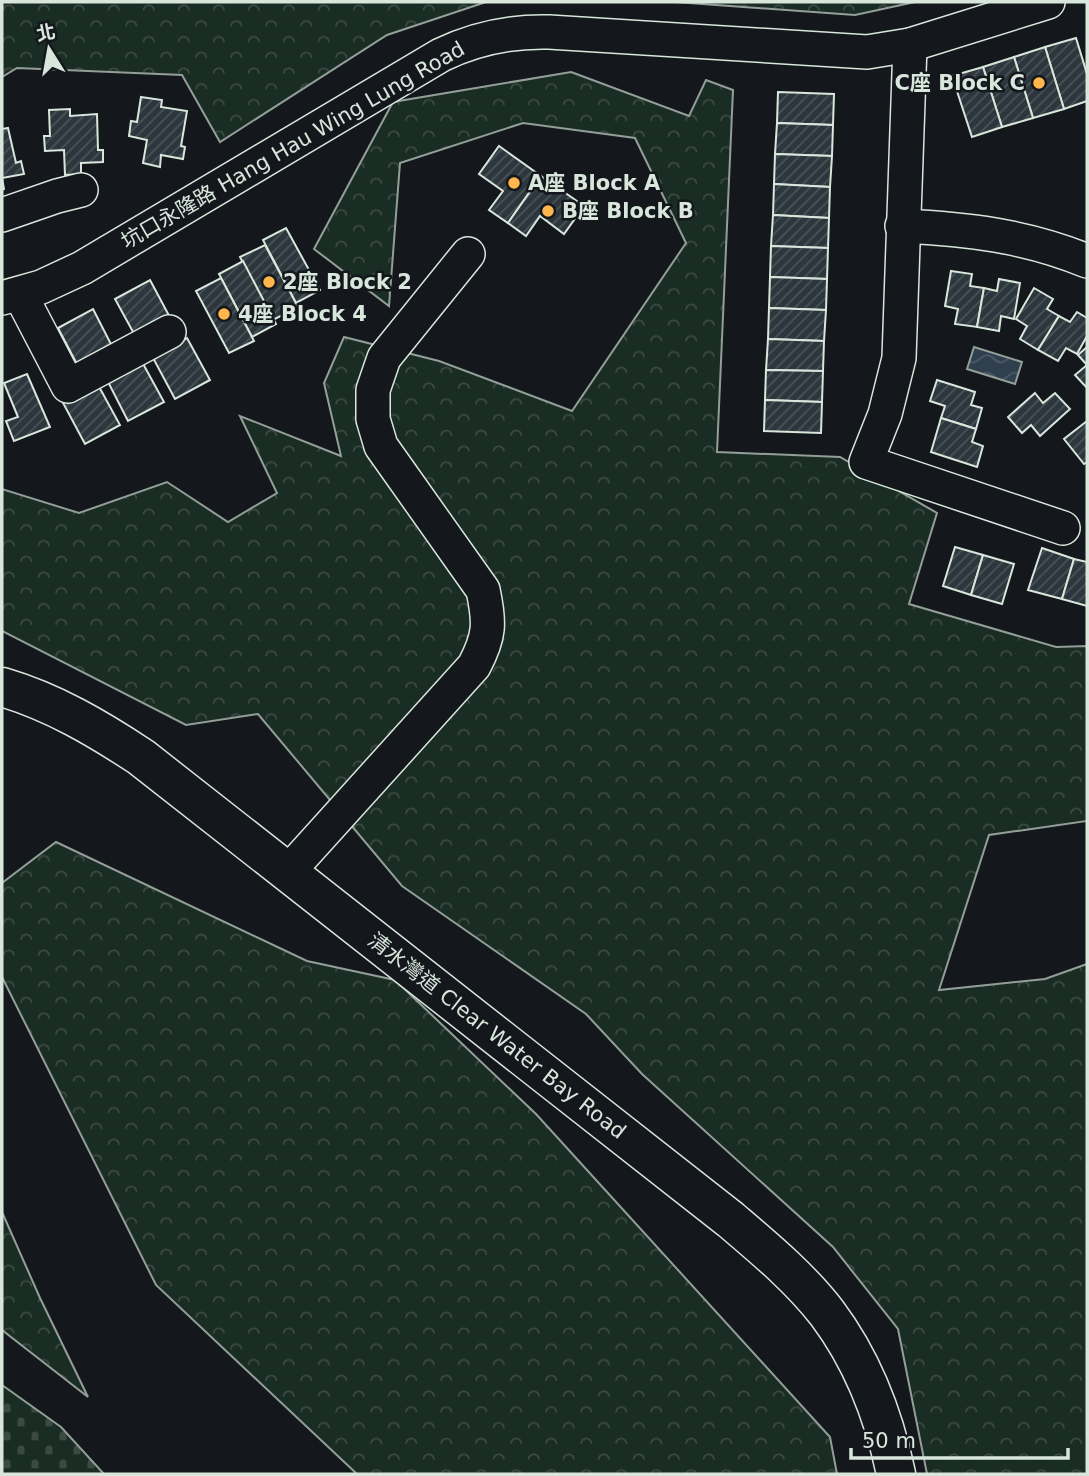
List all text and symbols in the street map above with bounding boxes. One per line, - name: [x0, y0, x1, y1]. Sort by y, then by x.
- north arrow: [14, 14, 84, 84]
- text: 北: [34, 20, 57, 45]
- street label: 坑口永隆路 Hang Hau Wing Lung Road: [117, 37, 469, 253]
- place label: C座 Block C: [895, 71, 1025, 95]
- marker: C座 Block C: [1031, 75, 1047, 91]
- place label: A座 Block A: [528, 171, 661, 195]
- marker: A座 Block A: [506, 175, 522, 191]
- place label: B座 Block B: [562, 199, 694, 223]
- marker: B座 Block B: [540, 203, 556, 219]
- place label: 2座 Block 2: [283, 270, 412, 294]
- marker: 2座 Block 2: [261, 274, 277, 290]
- place label: 4座 Block 4: [238, 302, 367, 326]
- marker: 4座 Block 4: [216, 306, 232, 322]
- street label: 清水灣道 Clear Water Bay Road: [363, 928, 631, 1144]
- scale bar: [851, 1416, 1068, 1460]
- text: 50 m: [862, 1429, 916, 1453]

